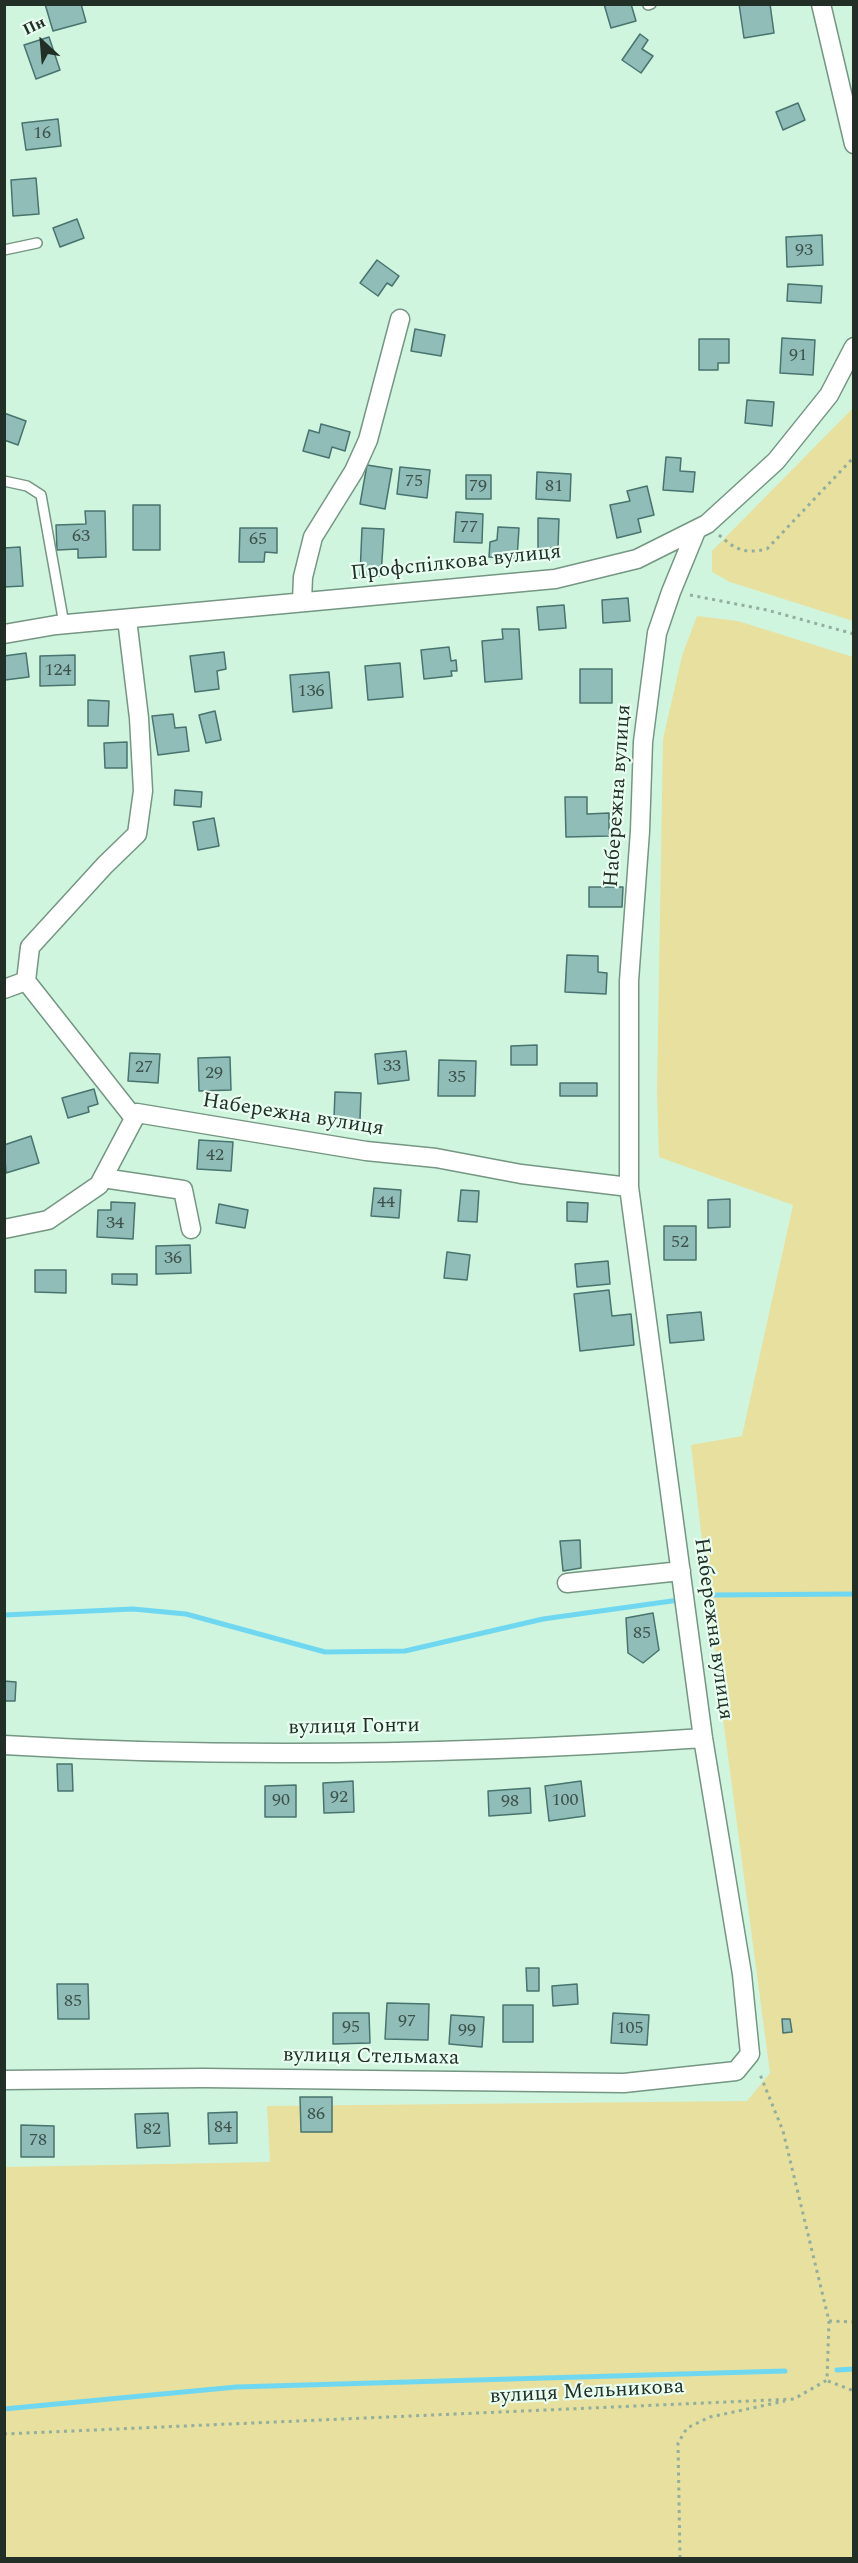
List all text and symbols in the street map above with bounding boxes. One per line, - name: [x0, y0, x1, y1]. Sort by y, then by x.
- text: Пн: [18, 10, 50, 42]
- north arrow: [12, 12, 72, 72]
- house number: 16: [33, 123, 51, 145]
- house number: 93: [795, 240, 813, 262]
- house number: 91: [789, 345, 807, 367]
- house number: 75: [405, 471, 423, 493]
- house number: 79: [469, 476, 487, 498]
- house number: 81: [545, 476, 563, 498]
- house number: 77: [460, 517, 478, 539]
- house number: 63: [72, 526, 90, 548]
- house number: 65: [249, 529, 267, 551]
- street label: Профспілкова вулиця: [349, 540, 563, 588]
- house number: 124: [45, 660, 71, 682]
- house number: 136: [298, 681, 324, 703]
- street label: Набережна вулиця: [600, 704, 638, 888]
- house number: 33: [383, 1056, 401, 1078]
- house number: 27: [135, 1057, 153, 1079]
- house number: 29: [205, 1063, 223, 1085]
- house number: 35: [448, 1067, 466, 1089]
- street label: Набережна вулиця: [200, 1089, 386, 1143]
- house number: 42: [206, 1145, 224, 1167]
- house number: 44: [377, 1192, 395, 1214]
- house number: 34: [106, 1213, 124, 1235]
- house number: 52: [671, 1232, 689, 1254]
- house number: 36: [164, 1248, 182, 1270]
- street label: Набережна вулиця: [687, 1536, 737, 1722]
- house number: 85: [633, 1623, 651, 1645]
- street label: вулиця Гонти: [288, 1714, 420, 1742]
- house number: 92: [330, 1787, 348, 1809]
- house number: 90: [272, 1790, 290, 1812]
- house number: 100: [552, 1790, 578, 1812]
- house number: 98: [501, 1791, 519, 1813]
- house number: 85: [64, 1991, 82, 2013]
- house number: 97: [398, 2011, 416, 2033]
- house number: 95: [342, 2017, 360, 2039]
- house number: 105: [617, 2018, 643, 2040]
- house number: 99: [458, 2020, 476, 2042]
- street label: вулиця Стельмаха: [283, 2044, 459, 2072]
- house number: 86: [307, 2104, 325, 2126]
- house number: 84: [214, 2117, 232, 2139]
- house number: 82: [143, 2119, 161, 2141]
- house number: 78: [29, 2130, 47, 2152]
- street label: вулиця Мельникова: [489, 2375, 685, 2411]

